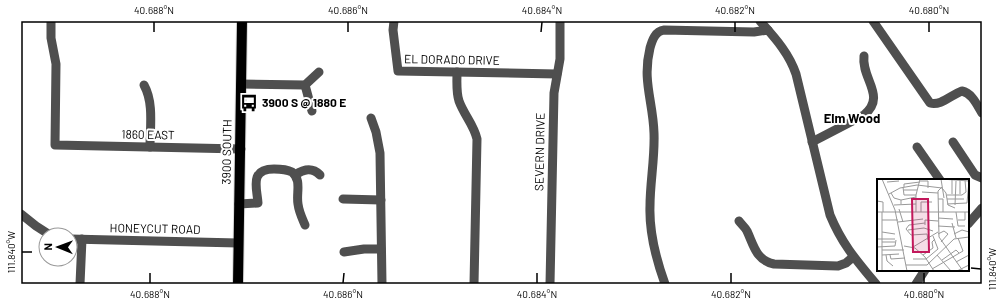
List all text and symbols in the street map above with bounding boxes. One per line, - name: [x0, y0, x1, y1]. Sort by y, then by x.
- text: 40.688°N: [134, 4, 174, 16]
- text: 40.686°N: [328, 4, 368, 16]
- text: 40.684°N: [522, 4, 562, 16]
- text: 40.682°N: [715, 4, 755, 16]
- text: 40.680°N: [909, 4, 949, 16]
- street label: EL DORADO DRIVE: [404, 51, 500, 67]
- bus stop icon: 3900 S @ 1880 E: [239, 93, 259, 113]
- place label: 3900 S @ 1880 E: [262, 95, 346, 109]
- district label: Elm Wood: [824, 110, 880, 126]
- street label: SEVERN DRIVE: [531, 113, 547, 191]
- street label: 3900 SOUTH: [218, 119, 234, 185]
- street label: 1860 EAST: [121, 127, 175, 141]
- inset map: [877, 179, 969, 271]
- street label: HONEYCUT ROAD: [110, 220, 201, 236]
- north arrow: [38, 227, 78, 267]
- text: 111.840°W: [5, 231, 17, 273]
- text: N: [41, 243, 54, 251]
- text: 111.840°W: [986, 248, 998, 290]
- text: 40.688°N: [130, 288, 170, 300]
- text: 40.686°N: [323, 288, 363, 300]
- text: 40.684°N: [517, 288, 557, 300]
- text: 40.682°N: [711, 288, 751, 300]
- text: 40.680°N: [904, 288, 944, 300]

